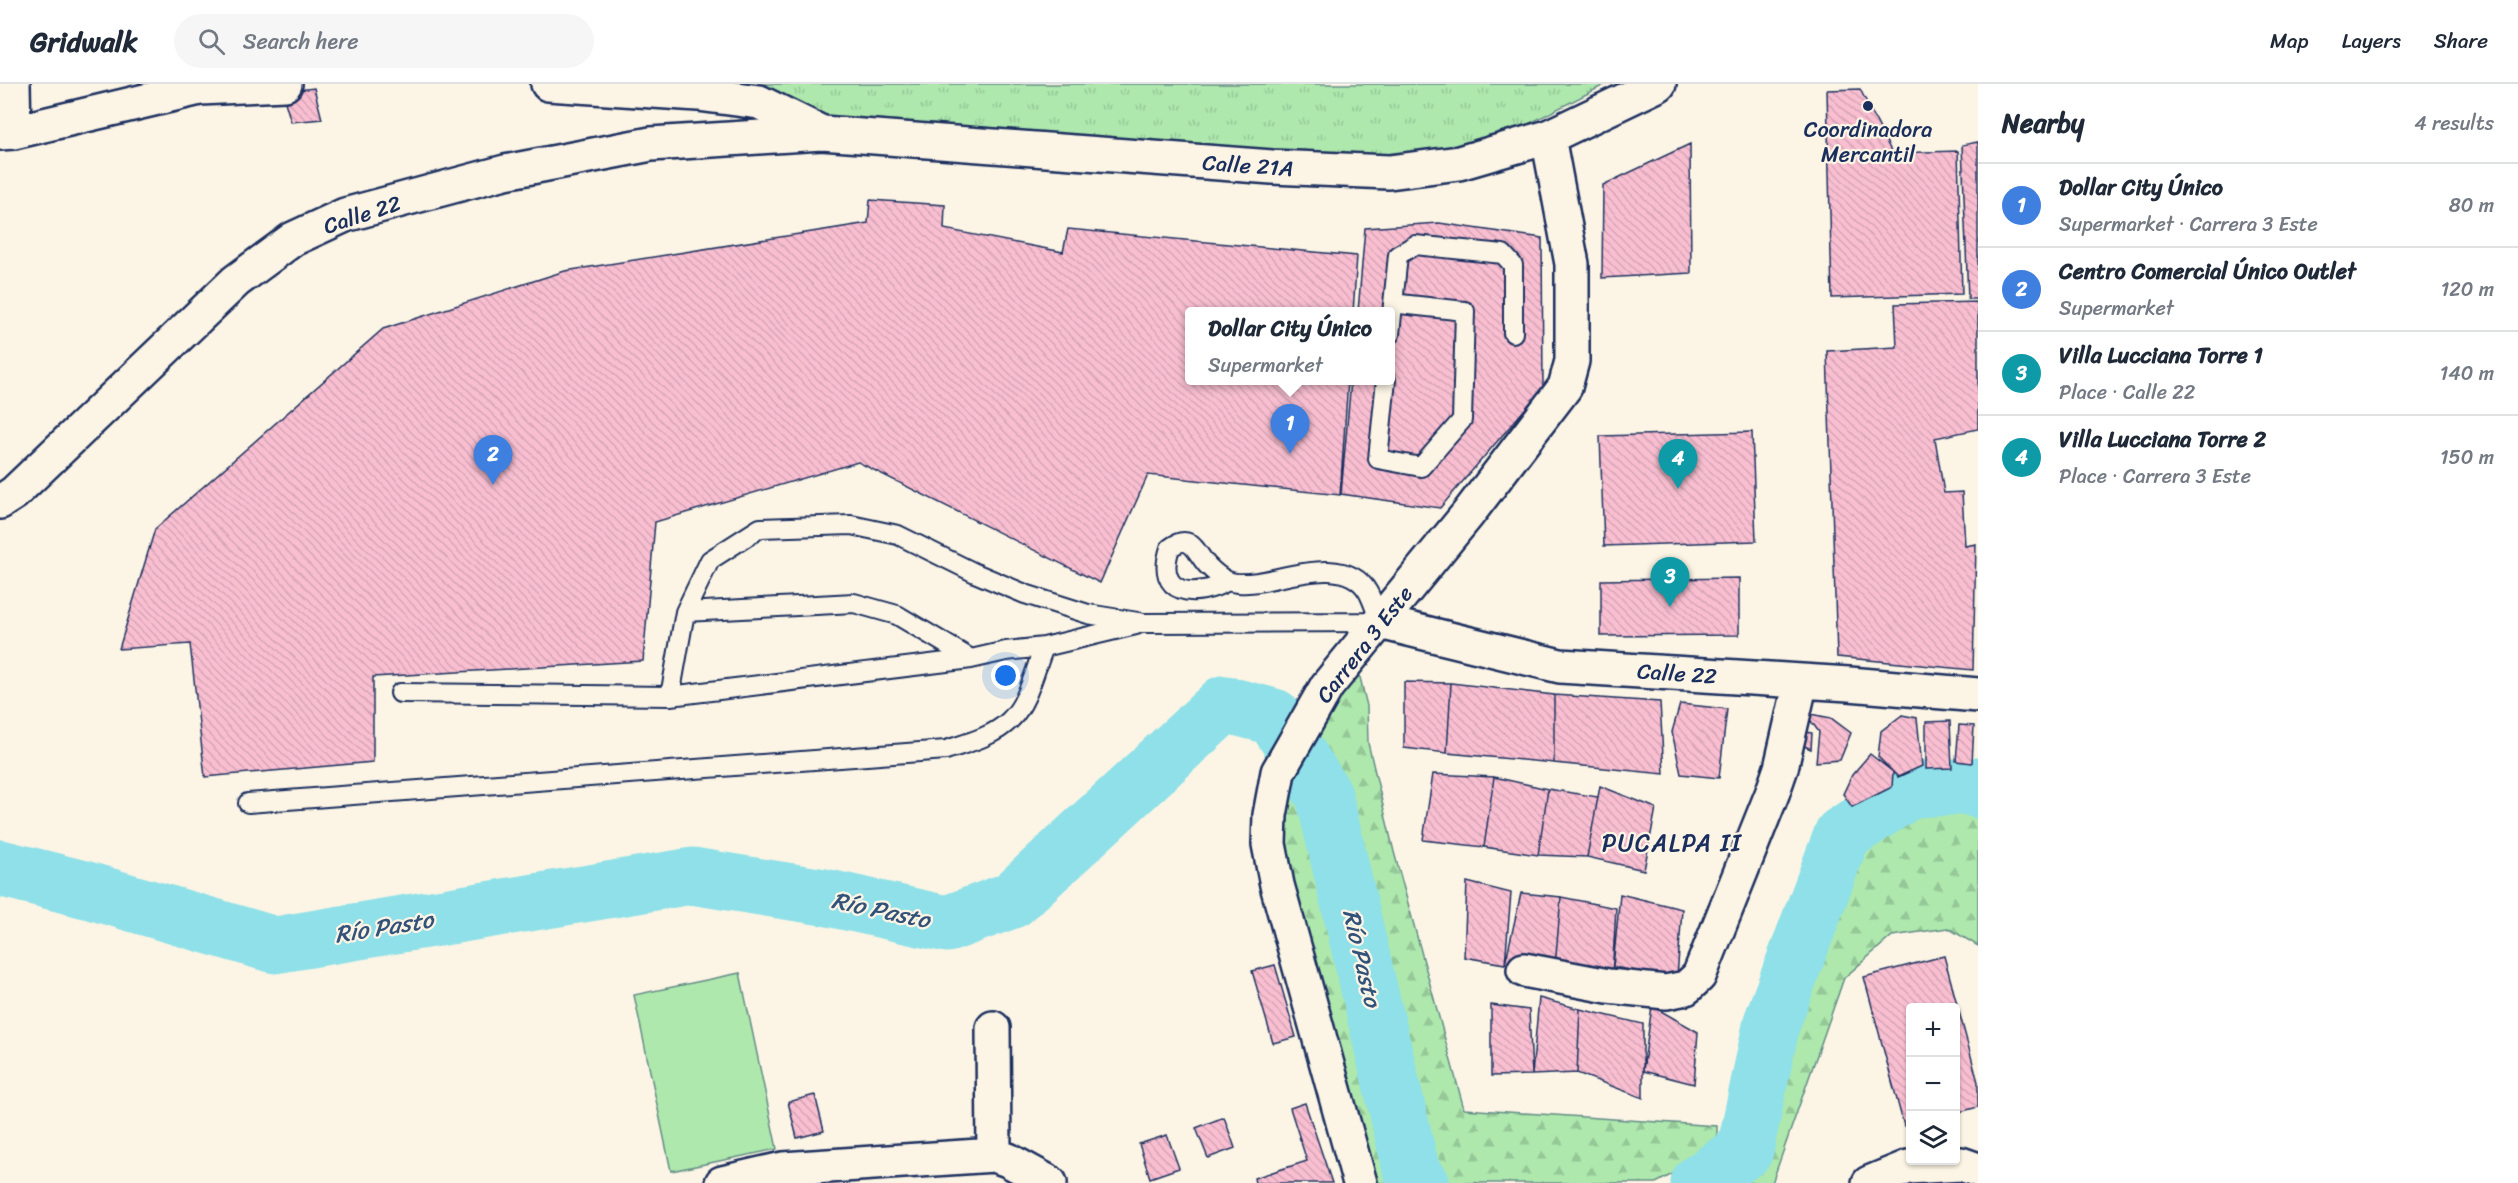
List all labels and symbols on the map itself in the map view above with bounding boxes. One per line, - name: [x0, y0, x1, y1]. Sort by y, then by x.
- marker: Coordinadora Mercantil: [1861, 99, 1875, 113]
- place label: Coordinadora Mercantil: [1804, 110, 1932, 174]
- street label: Calle 21A: [1201, 143, 1295, 188]
- street label: Calle 22: [318, 184, 406, 245]
- pin: 1: [1270, 404, 1310, 454]
- pin: 2: [474, 436, 512, 485]
- pin: 4: [1658, 440, 1698, 489]
- pin: 3: [1650, 558, 1690, 607]
- street label: Carrera 3 Este: [1306, 577, 1423, 712]
- street label: Calle 22: [1636, 651, 1718, 696]
- your location: [991, 661, 1020, 690]
- district label: PUCALPA II: [1602, 822, 1742, 864]
- water label: Río Pasto: [828, 879, 936, 941]
- water label: Río Pasto: [332, 898, 438, 955]
- water label: Río Pasto: [1330, 905, 1394, 1013]

